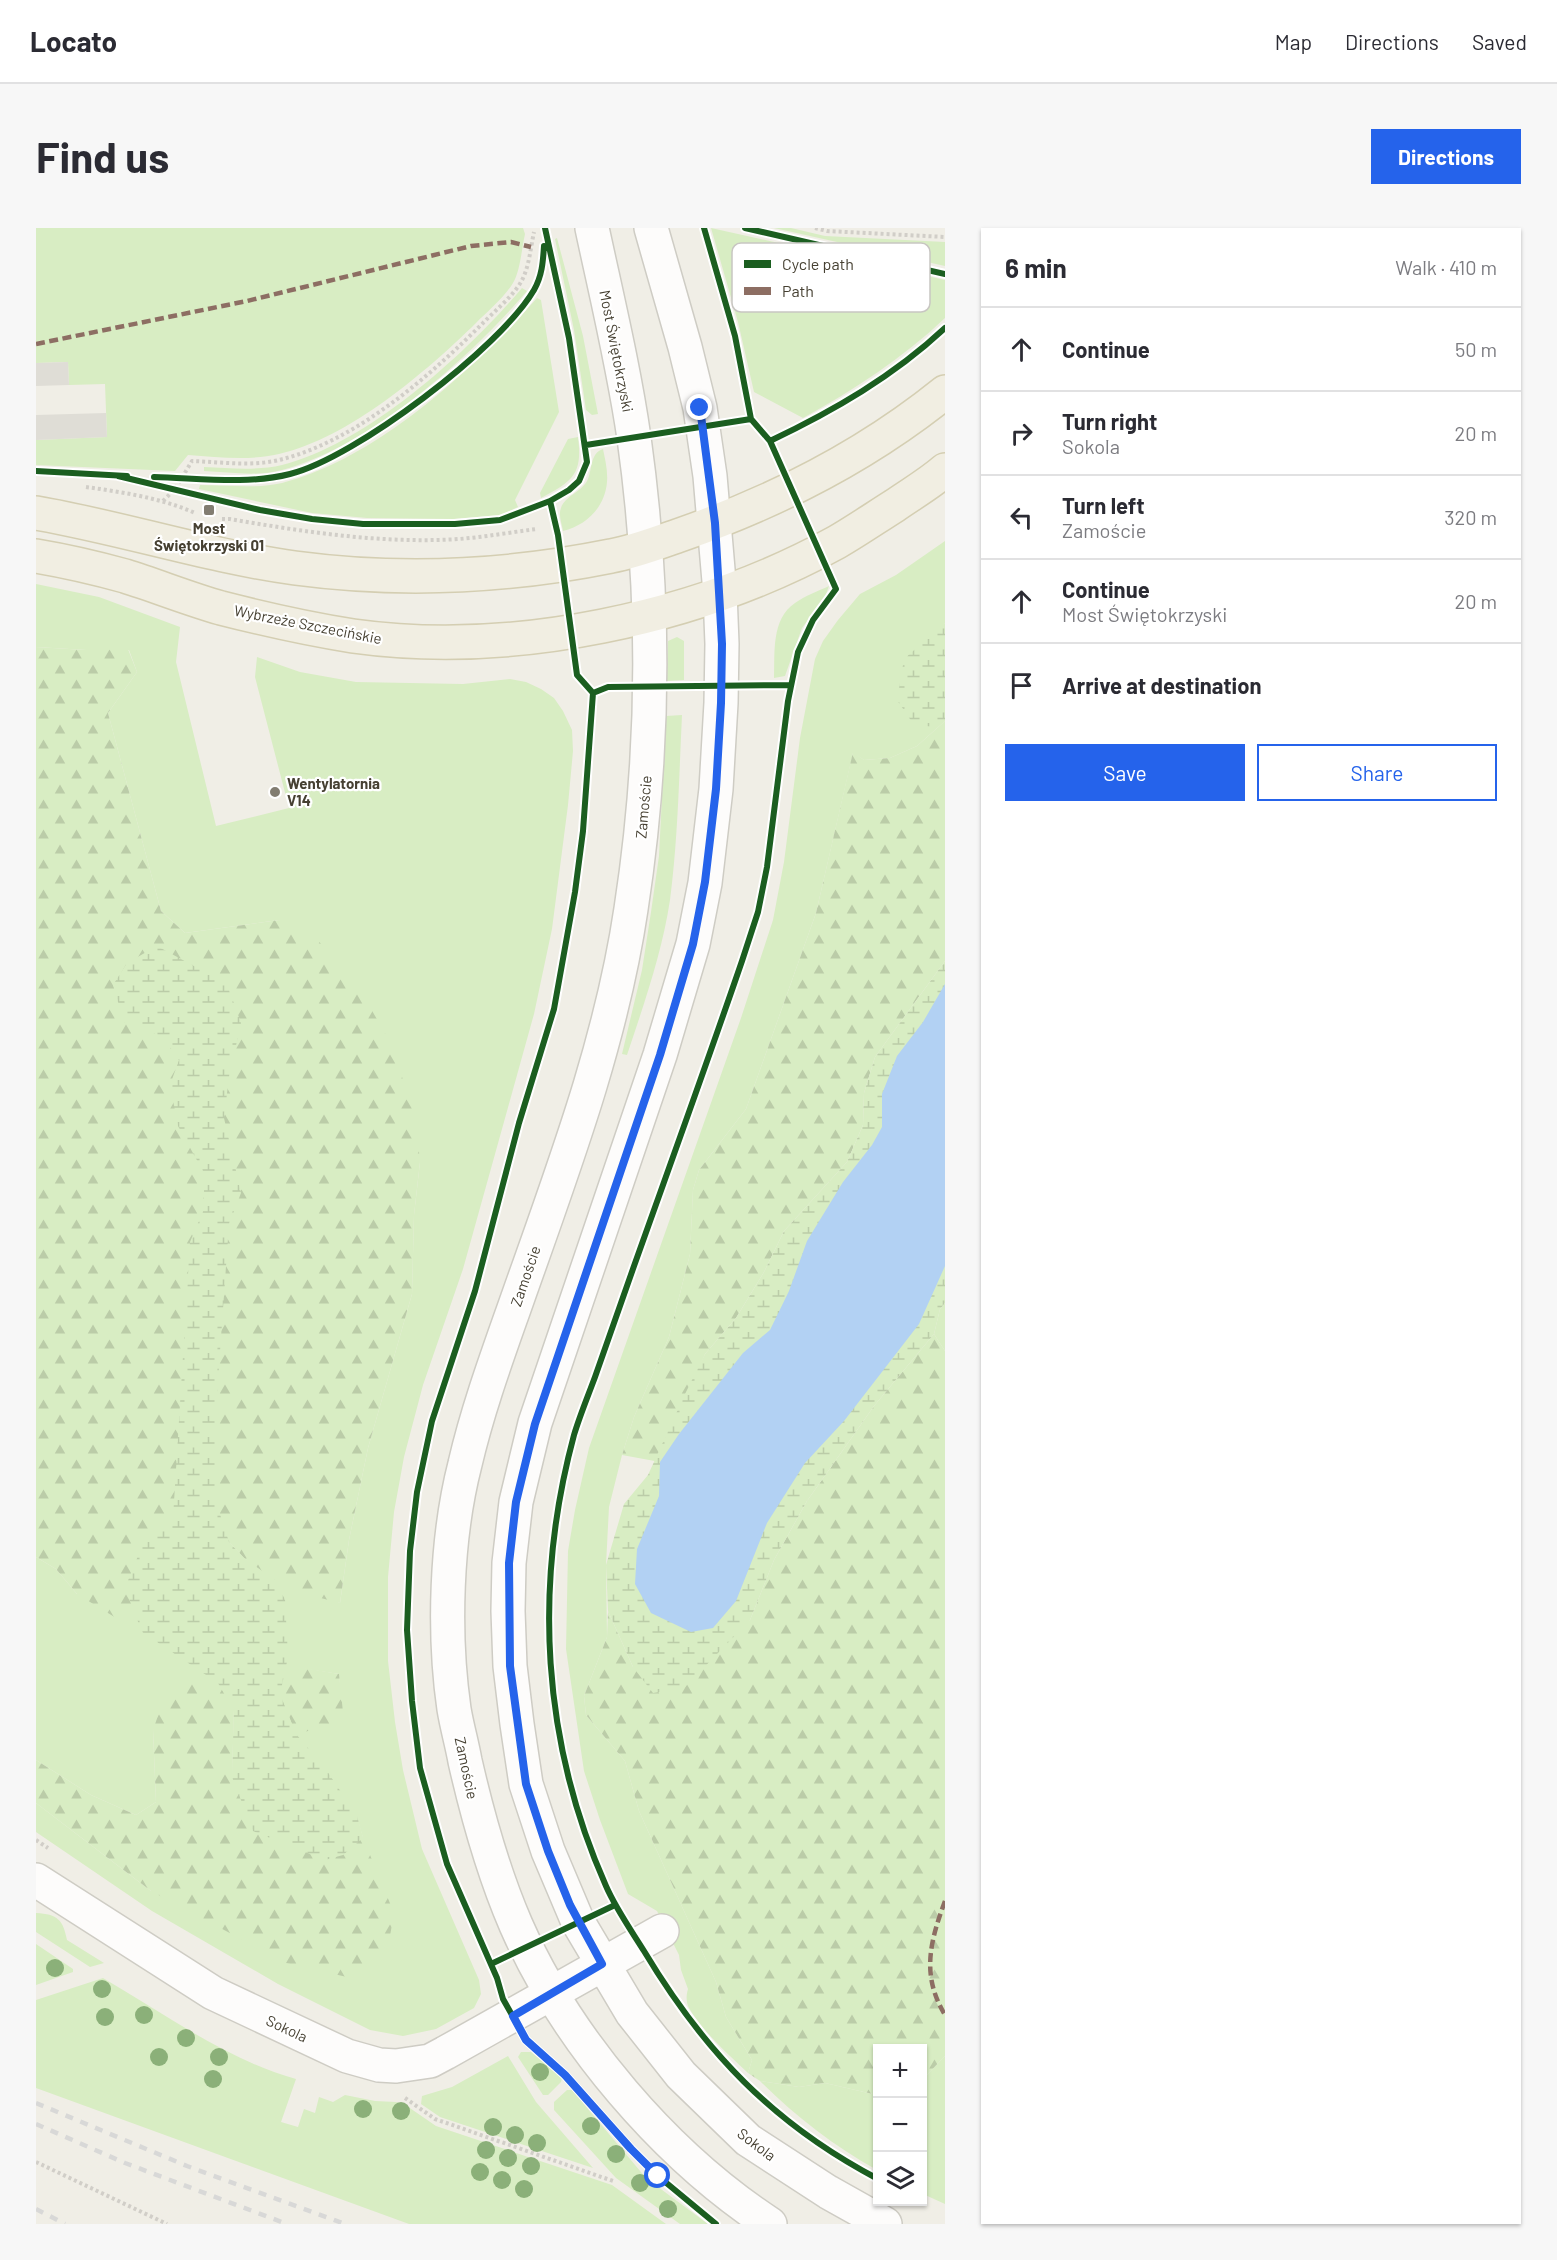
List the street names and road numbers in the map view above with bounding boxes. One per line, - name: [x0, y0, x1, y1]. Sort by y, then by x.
- street label: Most Świętokrzyski: [596, 288, 638, 414]
- street label: Wybrzeże Szczecińskie: [233, 601, 383, 647]
- street label: Zamoście: [631, 775, 655, 839]
- street label: Zamoście: [506, 1243, 544, 1309]
- street label: Zamoście: [452, 1735, 482, 1801]
- street label: Sokola: [263, 2011, 311, 2045]
- street label: Sokola: [734, 2124, 780, 2164]

